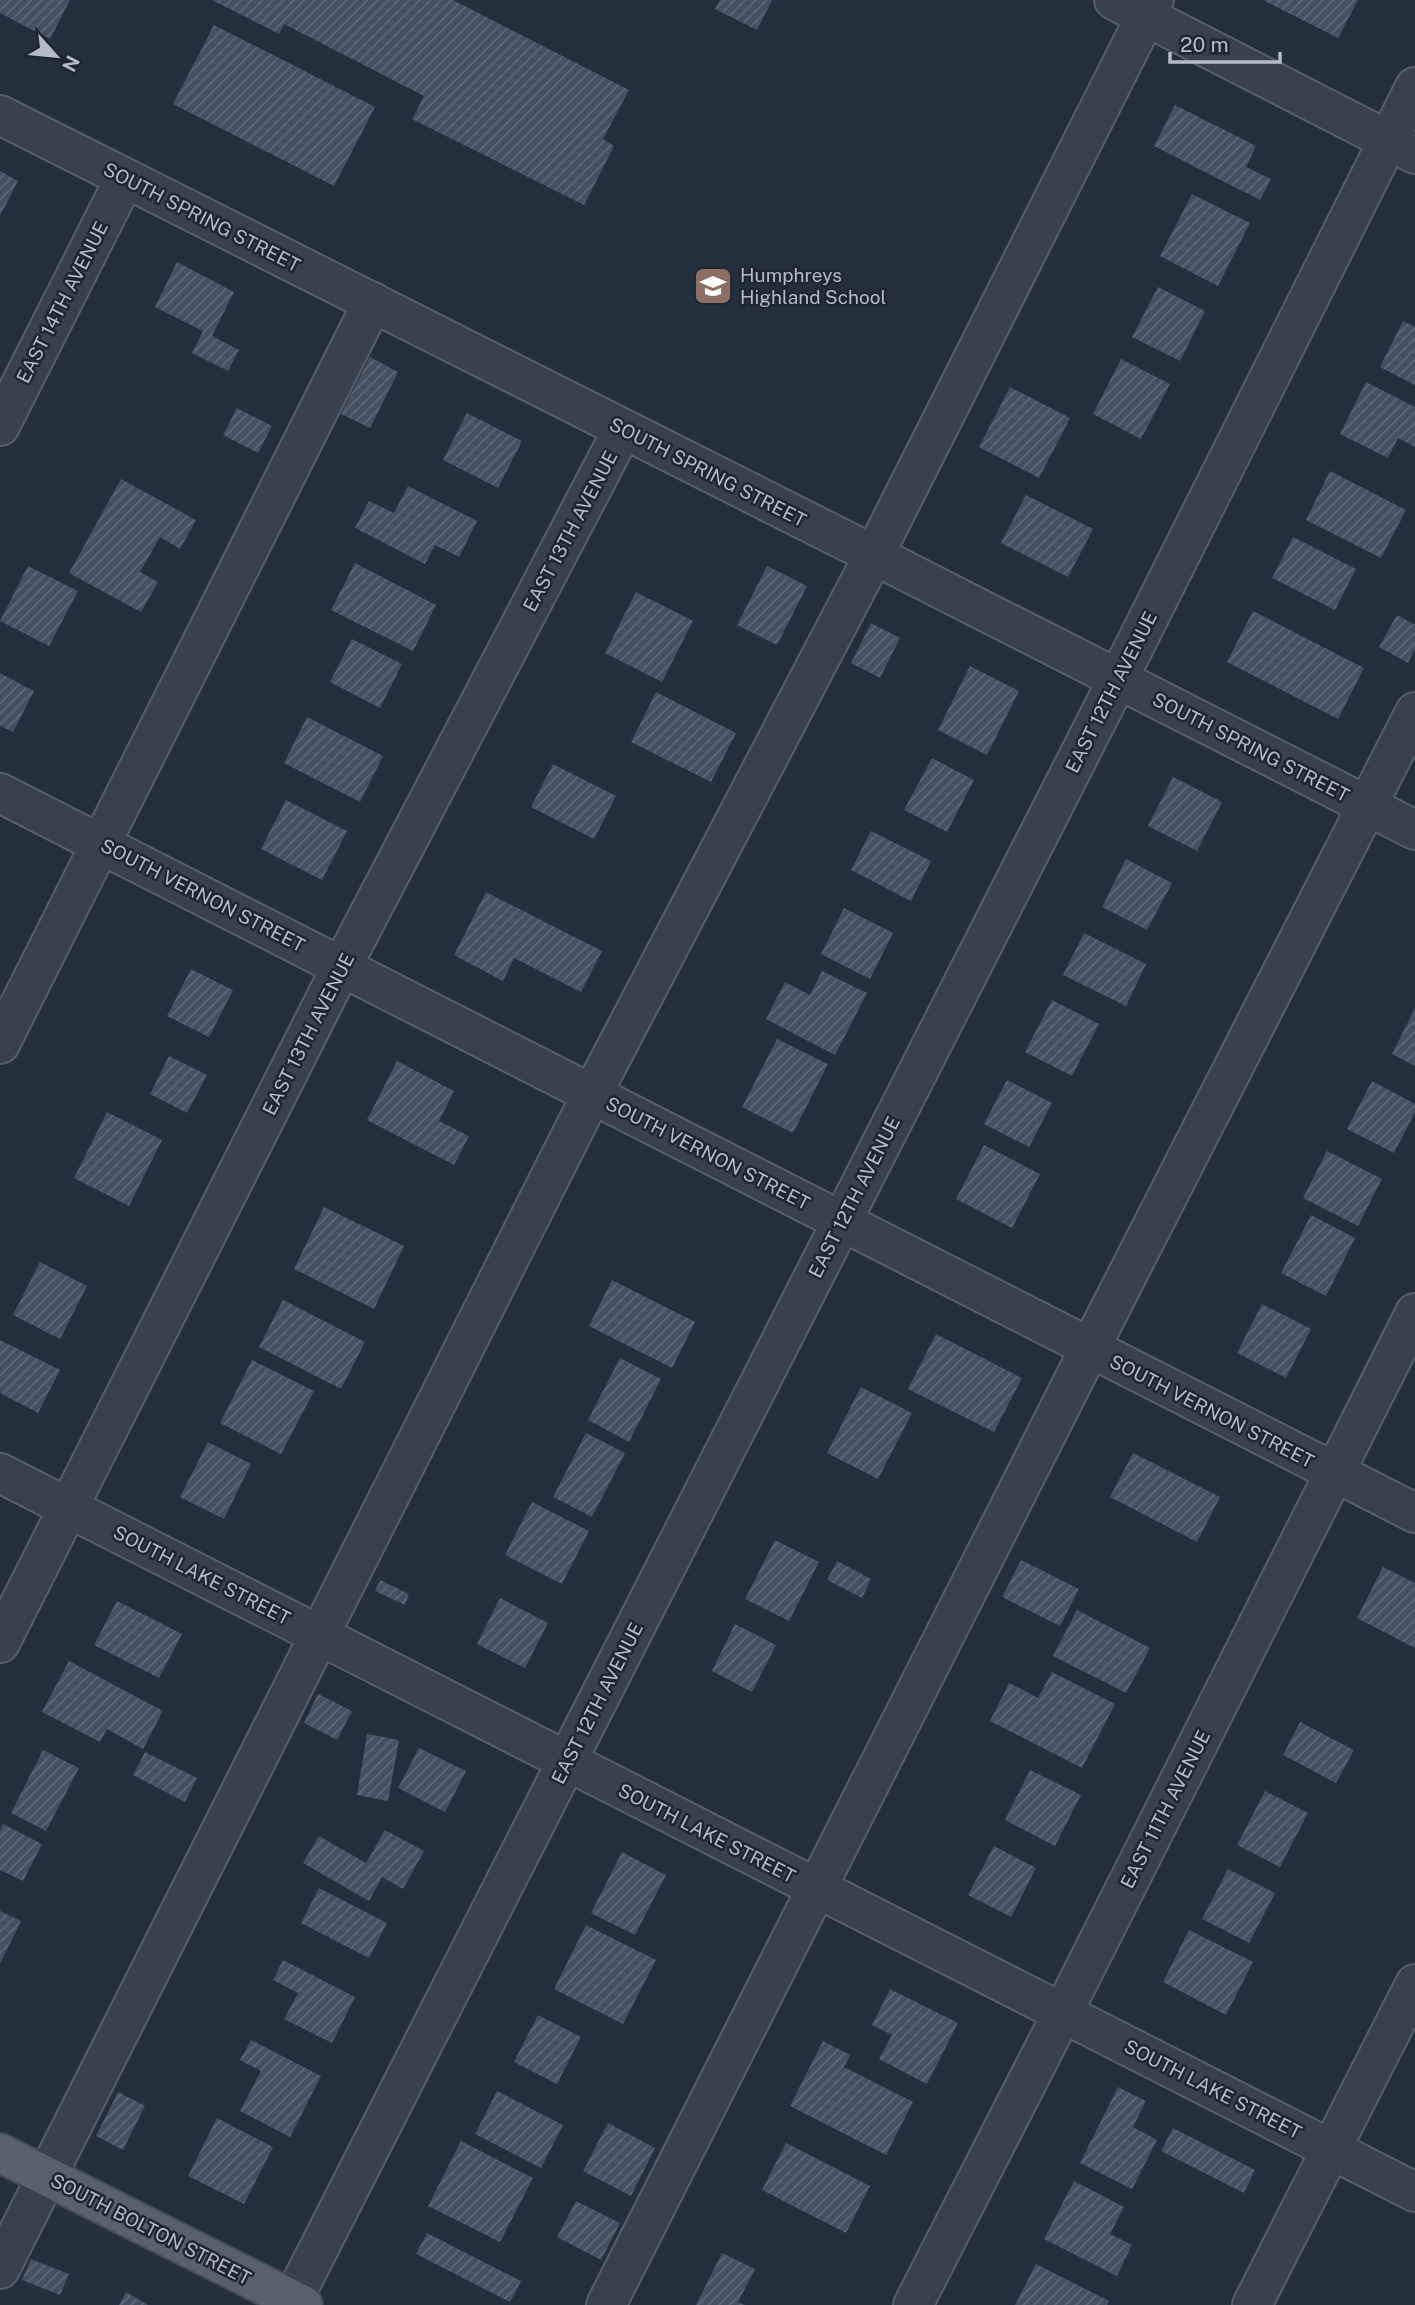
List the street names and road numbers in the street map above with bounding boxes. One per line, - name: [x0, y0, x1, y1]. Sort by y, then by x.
- street label: SOUTH SPRING STREET: [100, 158, 304, 276]
- street label: EAST 14TH AVENUE: [12, 218, 112, 386]
- street label: SOUTH SPRING STREET: [606, 413, 810, 531]
- street label: EAST 13TH AVENUE: [518, 447, 622, 615]
- street label: EAST 12TH AVENUE: [1061, 608, 1161, 776]
- street label: SOUTH SPRING STREET: [1149, 688, 1353, 806]
- street label: SOUTH VERNON STREET: [97, 834, 309, 956]
- street label: EAST 13TH AVENUE: [258, 949, 358, 1119]
- street label: SOUTH VERNON STREET: [602, 1092, 814, 1214]
- street label: EAST 12TH AVENUE: [804, 1113, 904, 1281]
- street label: SOUTH VERNON STREET: [1106, 1350, 1318, 1472]
- street label: SOUTH LAKE STREET: [110, 1521, 294, 1629]
- street label: EAST 12TH AVENUE: [547, 1619, 647, 1787]
- street label: EAST 11TH AVENUE: [1116, 1726, 1214, 1892]
- street label: SOUTH LAKE STREET: [615, 1779, 799, 1887]
- street label: SOUTH LAKE STREET: [1121, 2035, 1305, 2143]
- street label: SOUTH BOLTON STREET: [47, 2169, 255, 2289]

